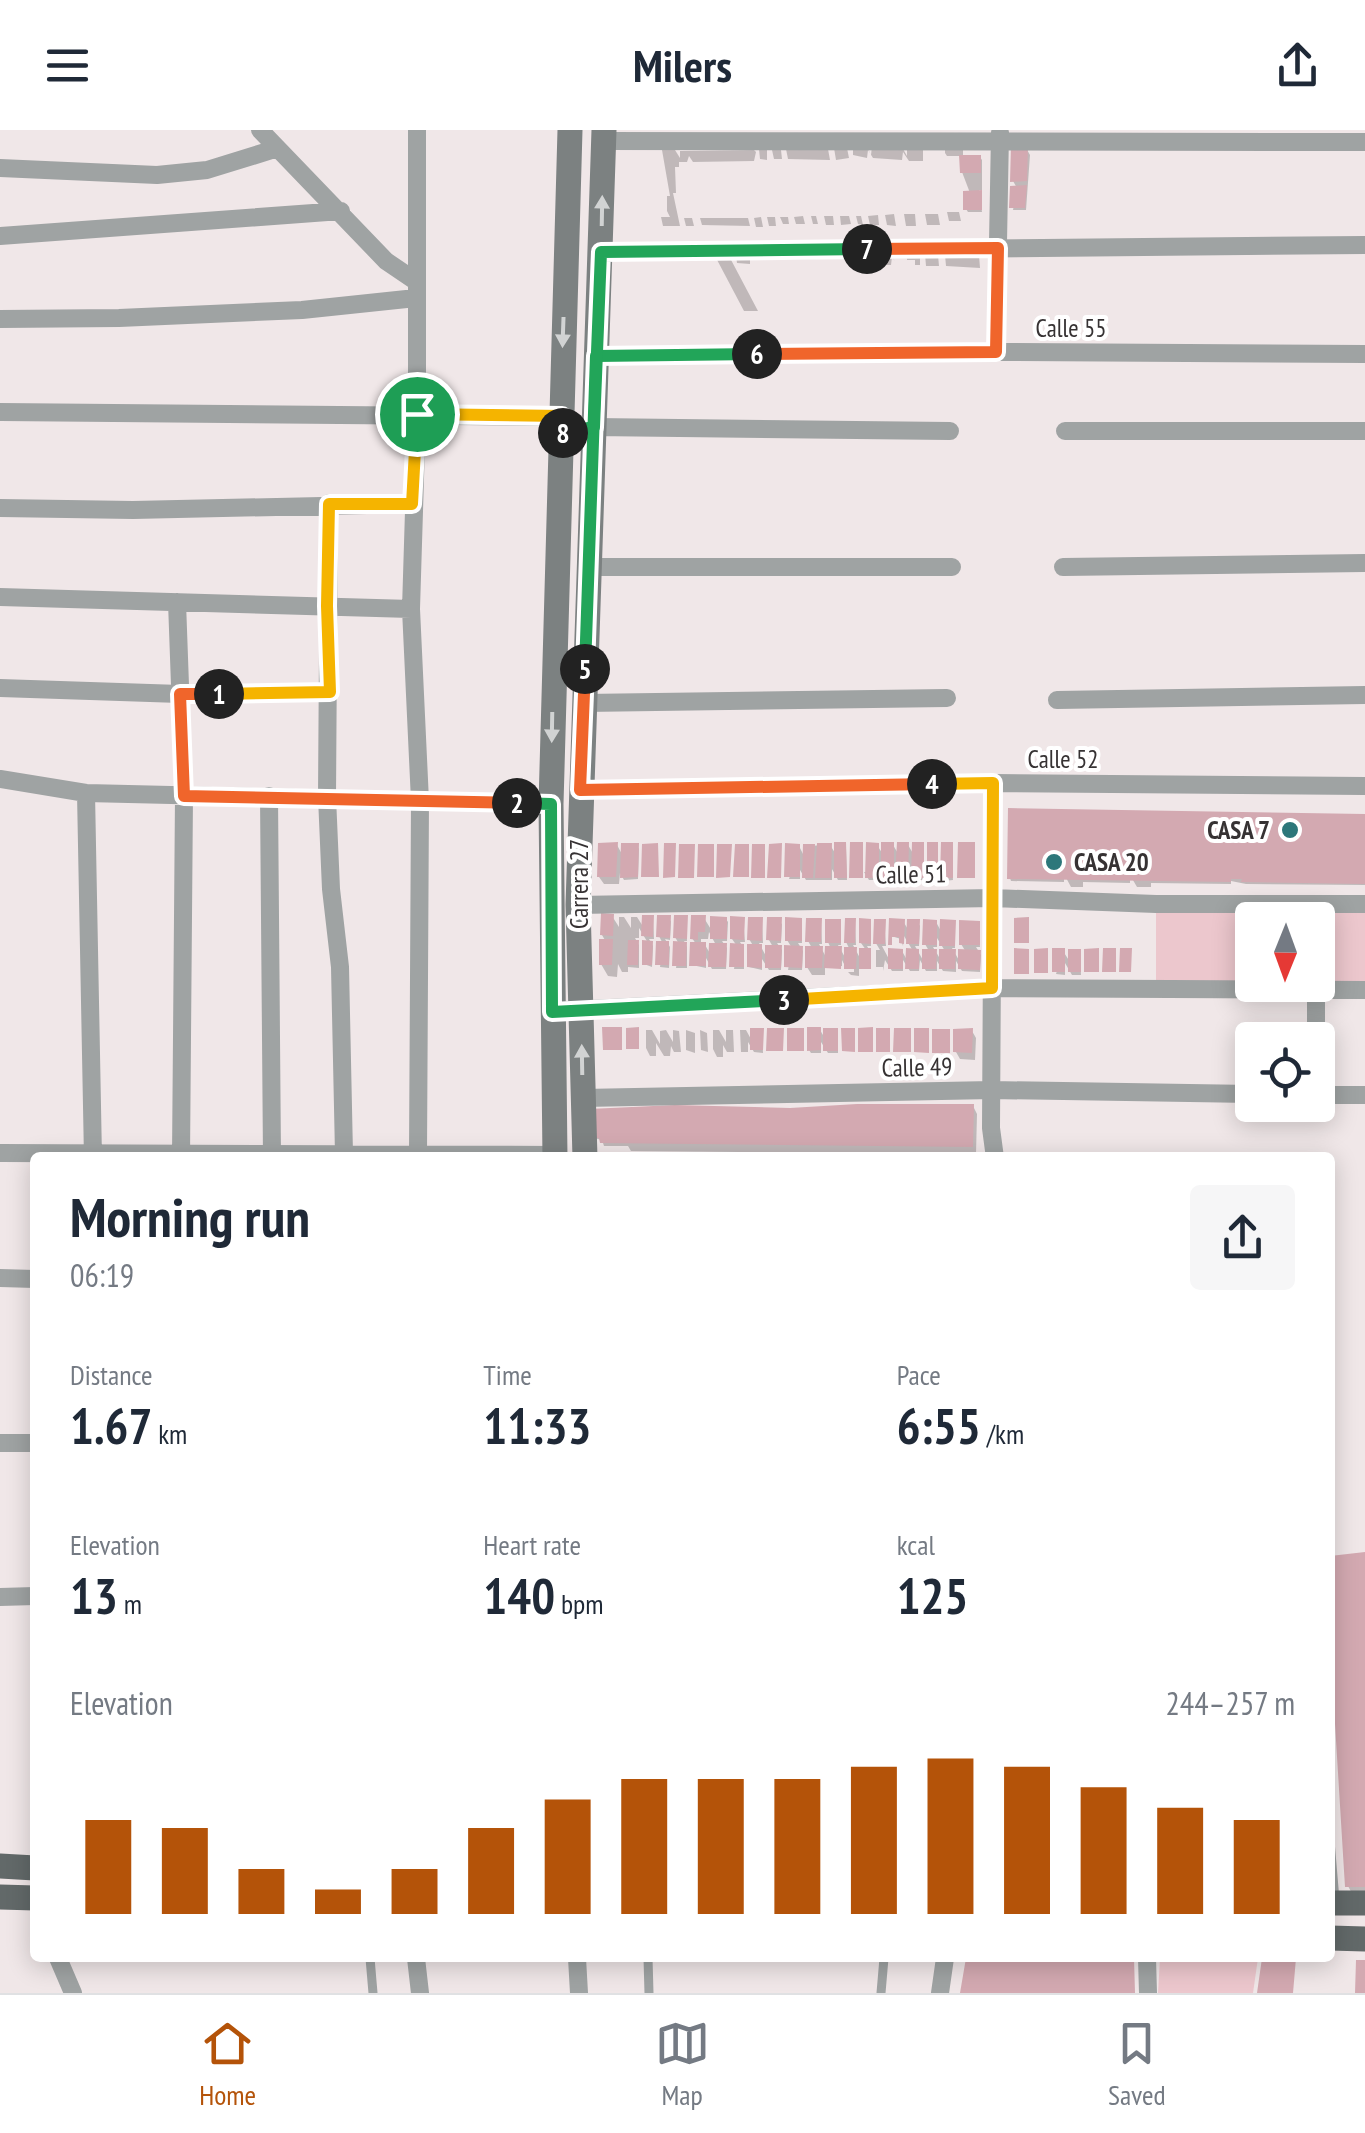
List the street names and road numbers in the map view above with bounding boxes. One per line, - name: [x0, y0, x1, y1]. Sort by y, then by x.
- street label: Calle 55: [1036, 312, 1106, 344]
- street label: Calle 52: [1028, 743, 1098, 775]
- street label: Carrera 27: [563, 839, 595, 929]
- street label: Calle 51: [875, 857, 947, 891]
- street label: Calle 49: [881, 1050, 953, 1084]

